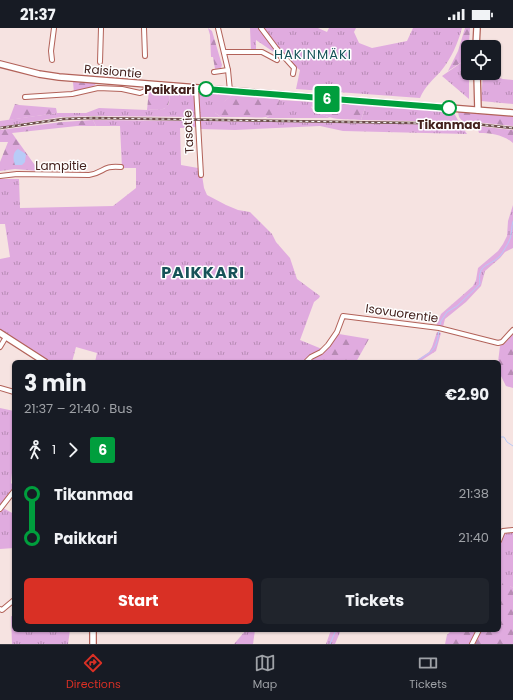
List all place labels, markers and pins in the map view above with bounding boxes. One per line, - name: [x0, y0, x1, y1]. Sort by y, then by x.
- place label: Paikkari: [144, 81, 195, 98]
- marker: Paikkari: [198, 81, 214, 97]
- marker: Tikanmaa: [441, 100, 457, 116]
- place label: Tikanmaa: [417, 116, 481, 133]

